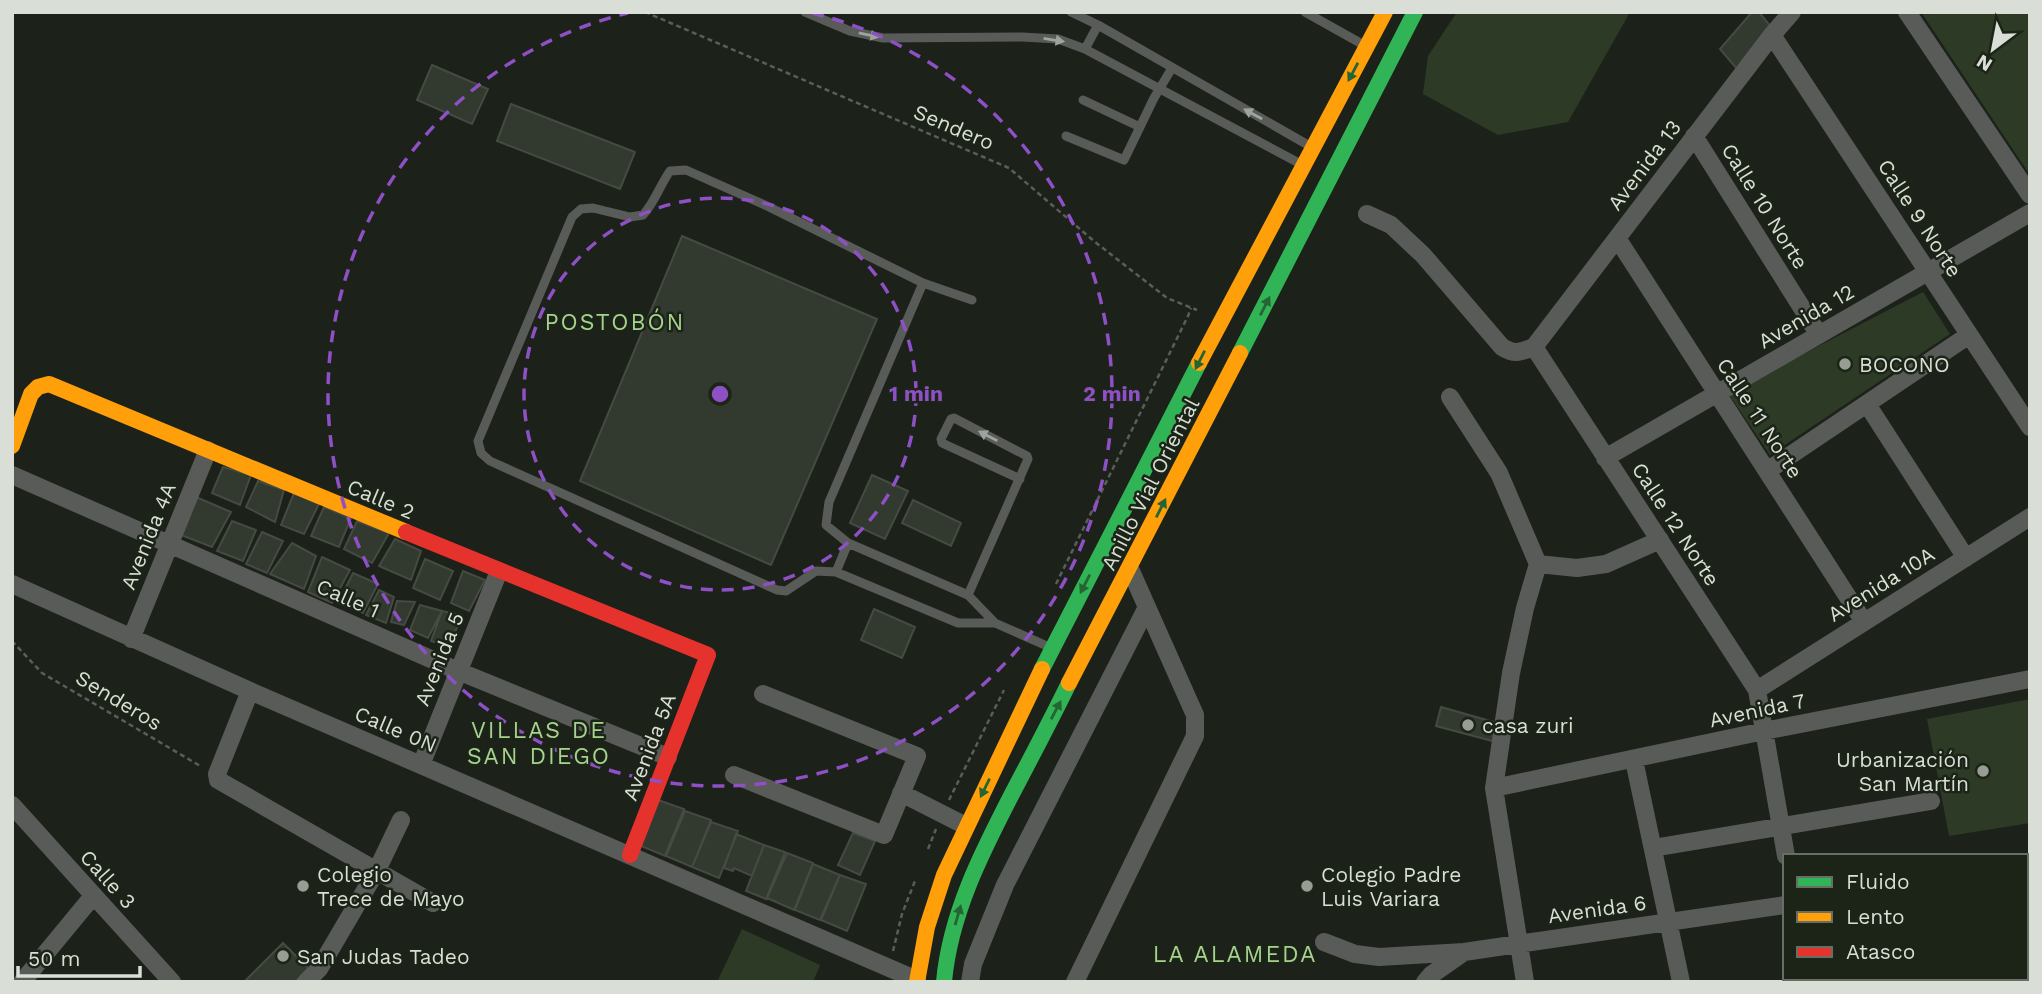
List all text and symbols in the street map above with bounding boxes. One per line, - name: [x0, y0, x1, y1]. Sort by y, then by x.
- north arrow: [1958, 14, 2028, 84]
- one-way arrow: [858, 30, 880, 41]
- one-way arrow: [1043, 35, 1065, 46]
- text: N: [1972, 50, 1996, 76]
- one-way arrow: [1347, 63, 1359, 83]
- street label: Sendero: [910, 99, 998, 155]
- one-way arrow: [1244, 108, 1263, 120]
- street label: Avenida 13: [1602, 115, 1686, 215]
- street label: Calle 10 Norte: [1716, 139, 1814, 273]
- street label: Calle 9 Norte: [1873, 154, 1967, 282]
- street label: Avenida 12: [1754, 279, 1858, 353]
- one-way arrow: [1259, 296, 1271, 316]
- district label: POSTOBÓN: [545, 308, 685, 336]
- one-way arrow: [1195, 350, 1206, 370]
- place label: BOCONO: [1859, 352, 1950, 377]
- street label: Calle 11 Norte: [1712, 353, 1808, 483]
- marker: BOCONO: [1837, 356, 1853, 372]
- text: 1 min: [889, 381, 943, 406]
- text: 2 min: [1083, 381, 1141, 406]
- centre of rings: [708, 382, 732, 406]
- street label: Anillo Vial Oriental: [1096, 393, 1205, 574]
- one-way arrow: [978, 430, 998, 442]
- street label: Calle 12 Norte: [1627, 458, 1725, 590]
- street label: Calle 2: [344, 474, 418, 524]
- street label: Avenida 4A: [115, 479, 181, 593]
- one-way arrow: [1155, 498, 1166, 518]
- street label: Avenida 10A: [1823, 541, 1939, 627]
- street label: Calle 1: [313, 573, 383, 623]
- one-way arrow: [1079, 574, 1091, 594]
- street label: Avenida 5: [409, 609, 469, 709]
- street label: Senderos: [72, 665, 166, 735]
- street label: Avenida 7: [1707, 688, 1807, 732]
- street label: Avenida 5A: [617, 690, 681, 804]
- one-way arrow: [1050, 700, 1062, 720]
- street label: Calle 0N: [351, 701, 441, 757]
- place label: casa zuri: [1482, 713, 1574, 738]
- district label: VILLAS DE SAN DIEGO: [467, 717, 611, 770]
- marker: casa zuri: [1460, 717, 1476, 733]
- place label: Urbanización San Martín: [1836, 747, 1969, 796]
- marker: Urbanización San Martín: [1975, 763, 1991, 779]
- one-way arrow: [979, 778, 990, 798]
- street label: Calle 3: [75, 844, 141, 914]
- legend: [1783, 854, 2028, 980]
- place label: Colegio Trece de Mayo: [317, 862, 465, 911]
- place label: Colegio Padre Luis Variara: [1321, 862, 1461, 911]
- text: Fluido: [1846, 869, 1910, 894]
- marker: Colegio Trece de Mayo: [295, 878, 311, 894]
- marker: Colegio Padre Luis Variara: [1299, 878, 1315, 894]
- street label: Avenida 6: [1546, 890, 1648, 928]
- one-way arrow: [954, 904, 964, 925]
- text: Lento: [1846, 904, 1905, 929]
- scale bar: [18, 934, 140, 978]
- text: Atasco: [1846, 939, 1915, 964]
- district label: LA ALAMEDA: [1153, 941, 1317, 968]
- place label: San Judas Tadeo: [297, 944, 470, 969]
- text: 50 m: [28, 946, 80, 971]
- marker: San Judas Tadeo: [275, 948, 291, 964]

